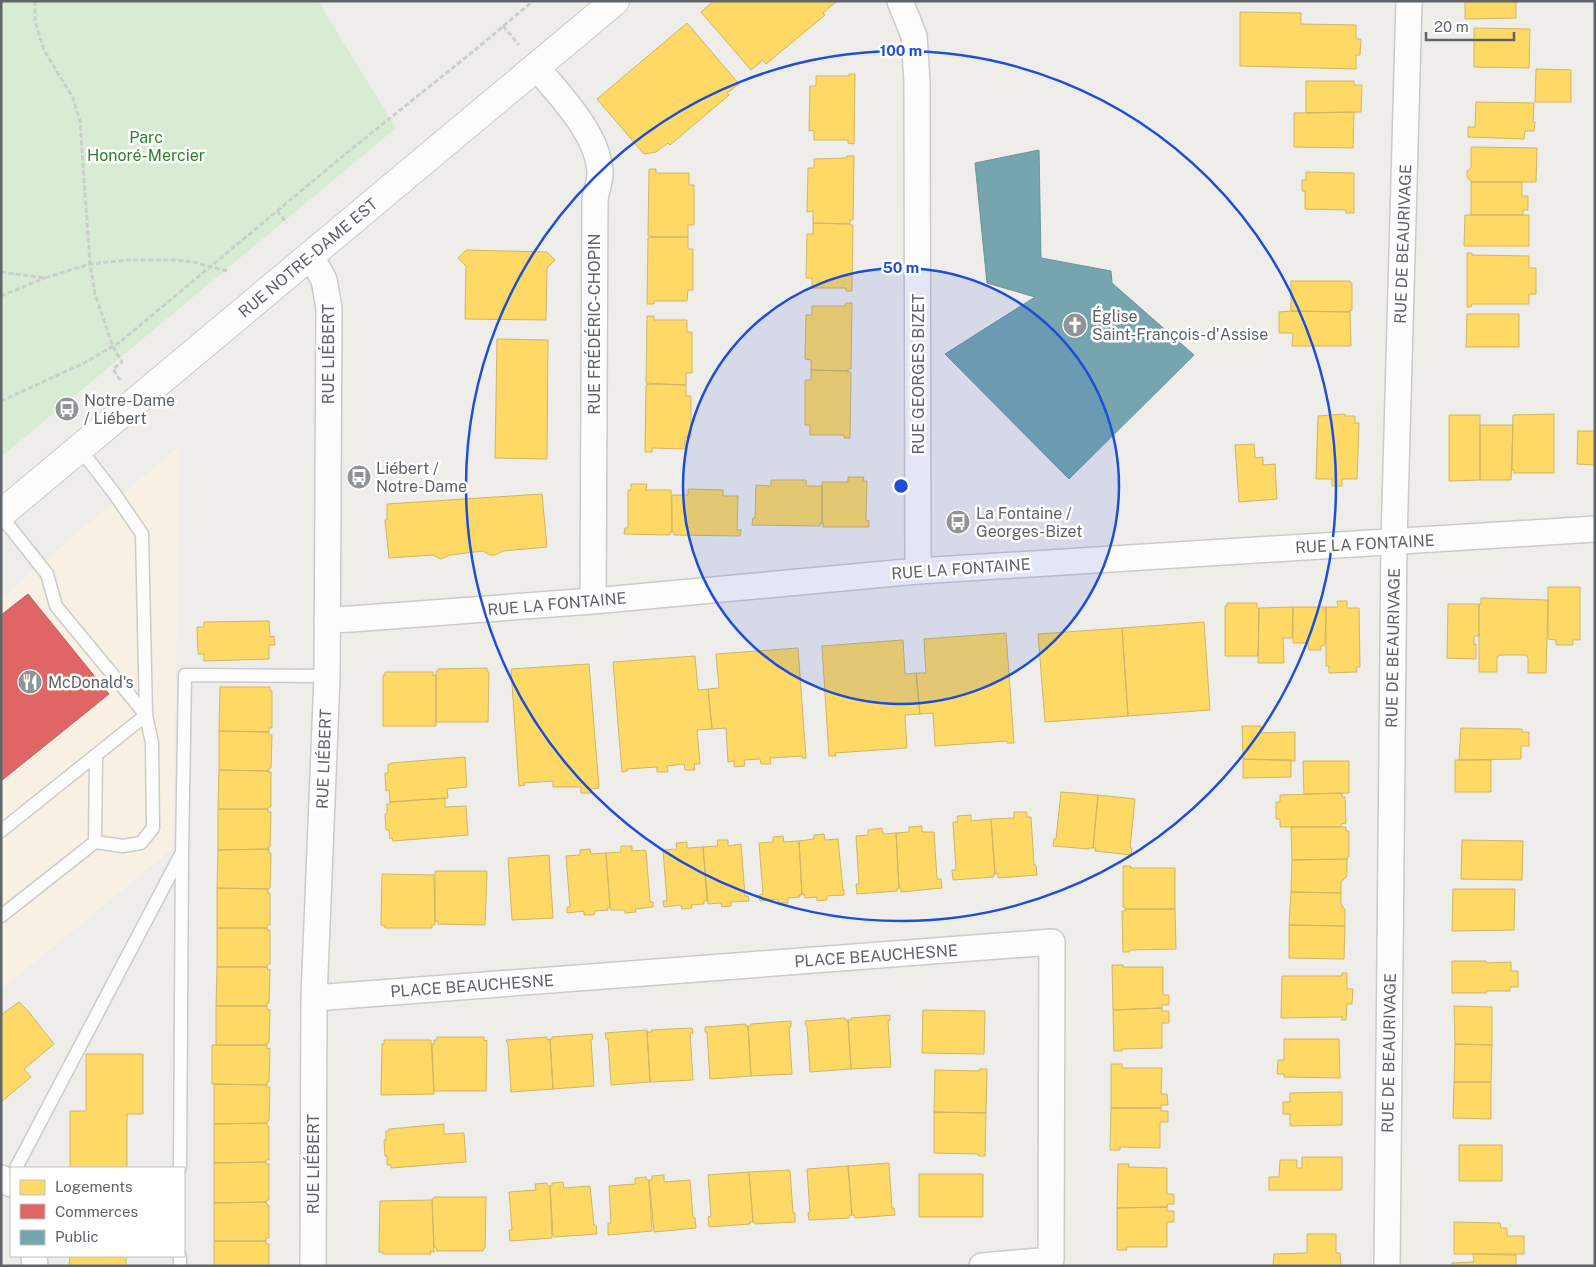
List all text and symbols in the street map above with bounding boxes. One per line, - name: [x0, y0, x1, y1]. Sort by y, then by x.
- scale bar: [1426, 10, 1514, 42]
- text: 20 m: [1434, 18, 1469, 35]
- text: 100 m: [880, 42, 922, 59]
- park label: Parc Honoré-Mercier: [87, 128, 205, 165]
- street label: RUE DE BEAURIVAGE: [1391, 164, 1415, 324]
- street label: RUE NOTRE-DAME EST: [235, 194, 382, 322]
- street label: RUE FRÉDÉRIC-CHOPIN: [584, 233, 604, 415]
- text: 50 m: [883, 259, 919, 276]
- street label: RUE GEORGES BIZET: [909, 293, 928, 455]
- street label: RUE LIÉBERT: [318, 303, 338, 404]
- place label: Église Saint-François-d'Assise: [1092, 306, 1268, 344]
- church icon: Église Saint-François-d'Assise: [1062, 312, 1088, 338]
- place label: Notre-Dame / Liébert: [84, 391, 175, 428]
- bus stop icon: Notre-Dame / Liébert: [54, 396, 80, 422]
- place label: Liébert / Notre-Dame: [376, 459, 467, 496]
- bus stop icon: Liébert / Notre-Dame: [346, 464, 372, 490]
- centre of rings: [892, 477, 910, 495]
- place label: La Fontaine / Georges-Bizet: [976, 504, 1083, 541]
- bus stop icon: La Fontaine / Georges-Bizet: [945, 509, 971, 535]
- street label: RUE LA FONTAINE: [1295, 531, 1435, 557]
- street label: RUE LA FONTAINE: [891, 555, 1031, 583]
- street label: RUE DE BEAURIVAGE: [1382, 568, 1404, 728]
- street label: RUE LA FONTAINE: [487, 588, 627, 620]
- restaurant icon: McDonald's: [17, 669, 43, 695]
- place label: McDonald's: [48, 673, 134, 692]
- street label: RUE LIÉBERT: [312, 708, 335, 809]
- street label: PLACE BEAUCHESNE: [794, 941, 958, 971]
- street label: PLACE BEAUCHESNE: [390, 971, 554, 1001]
- street label: RUE DE BEAURIVAGE: [1378, 973, 1400, 1133]
- street label: RUE LIÉBERT: [303, 1113, 323, 1214]
- legend: [10, 1167, 185, 1257]
- text: Logements: [55, 1178, 133, 1195]
- text: Commerces: [55, 1203, 138, 1220]
- text: Public: [55, 1228, 99, 1245]

